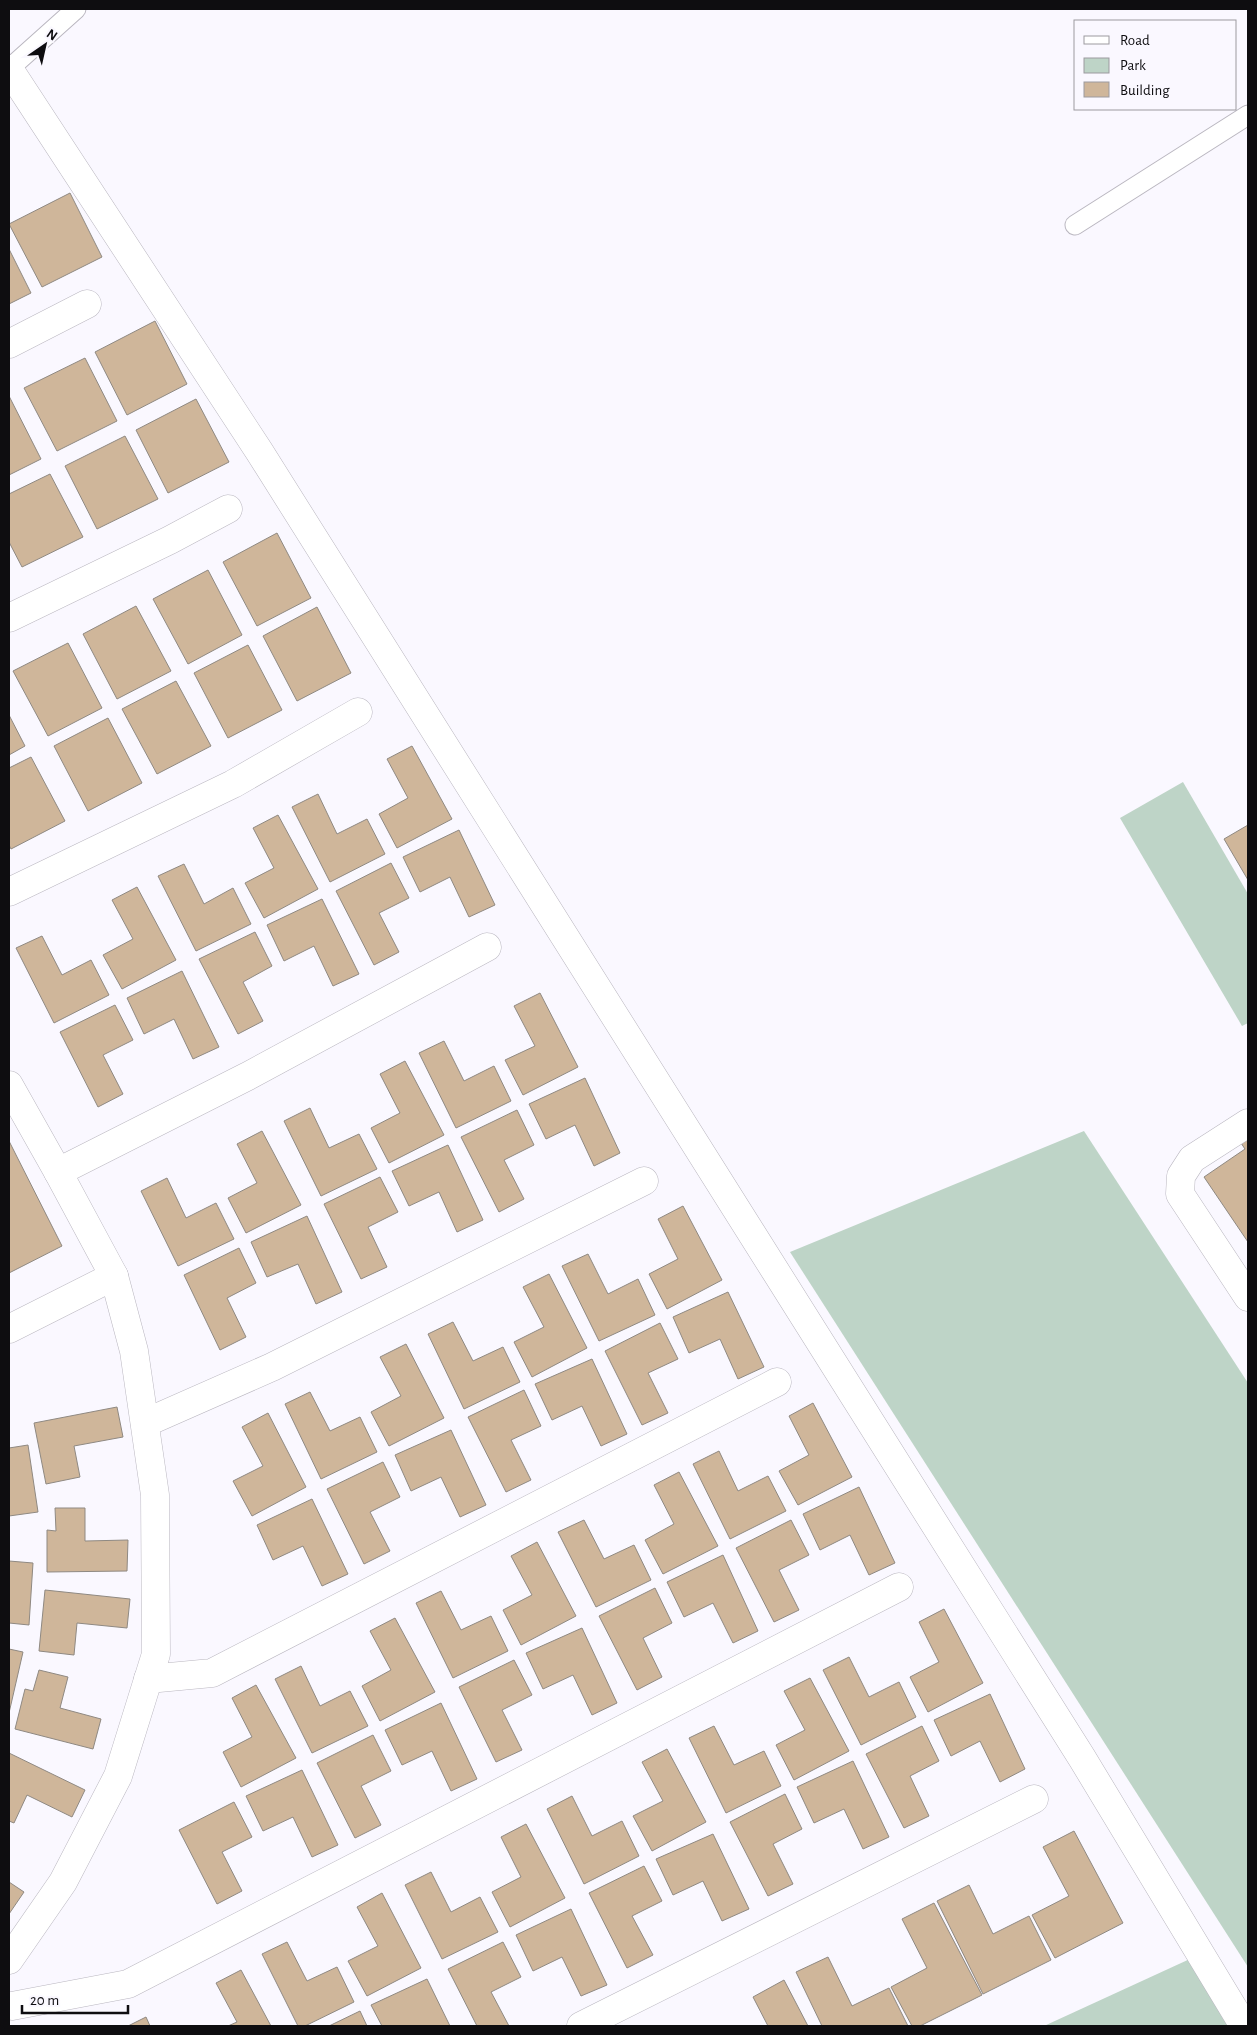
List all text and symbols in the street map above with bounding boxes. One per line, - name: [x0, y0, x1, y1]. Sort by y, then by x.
- north arrow: [20, 20, 70, 70]
- legend: [1074, 20, 1237, 110]
- text: N: [44, 27, 60, 44]
- text: Road: [1120, 33, 1150, 48]
- text: Park: [1120, 58, 1146, 73]
- text: Building: [1120, 83, 1170, 98]
- scale bar: [22, 1982, 129, 2014]
- text: 20 m: [30, 1993, 59, 2008]

